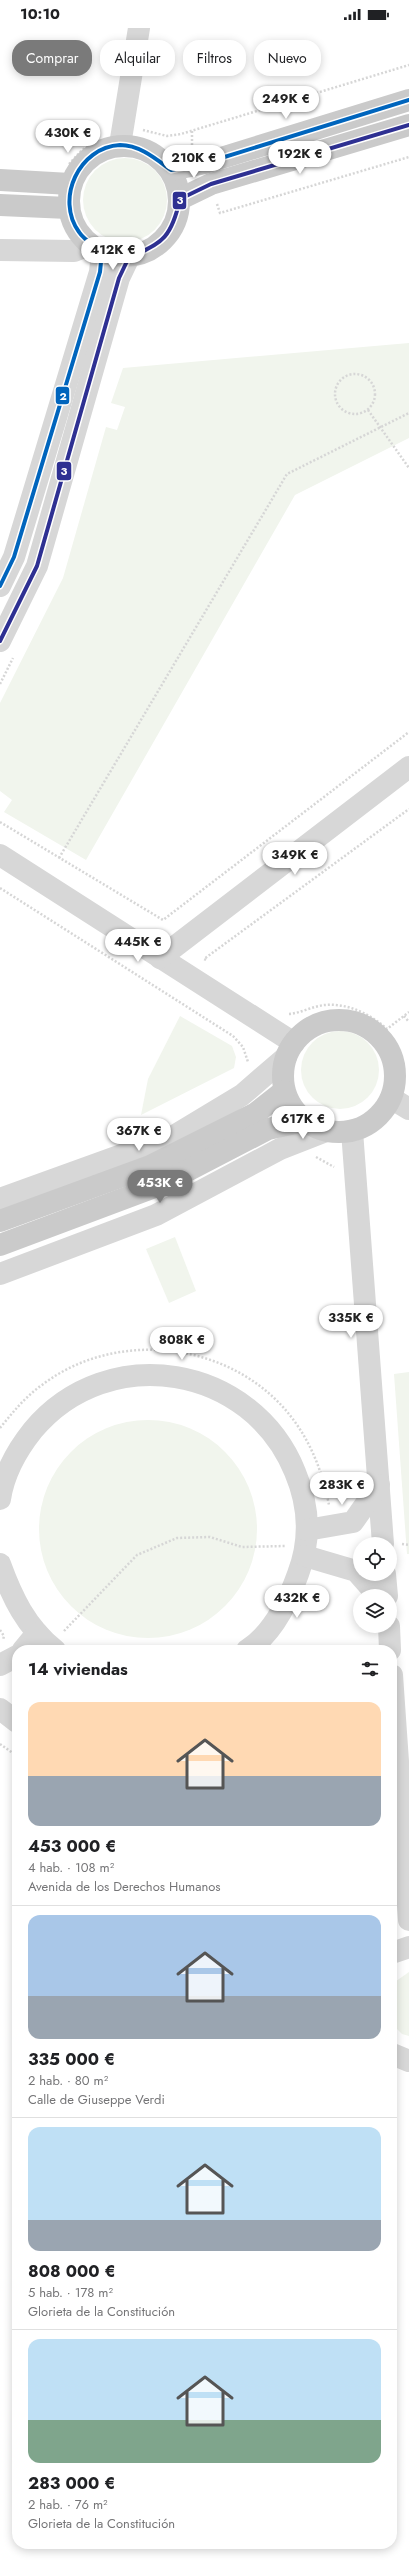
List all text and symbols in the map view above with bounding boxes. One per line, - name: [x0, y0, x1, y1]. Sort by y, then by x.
- text: 10:10: [20, 3, 60, 25]
- chip: Comprar: [12, 40, 92, 76]
- chip: Alquilar: [100, 40, 175, 76]
- chip: Filtros: [183, 40, 246, 76]
- chip: Nuevo: [254, 40, 321, 76]
- pin: 249K €: [253, 86, 319, 120]
- text: 249K €: [262, 89, 310, 108]
- pin: 430K €: [35, 120, 101, 154]
- text: 430K €: [44, 123, 92, 142]
- pin: 192K €: [267, 141, 333, 175]
- text: 192K €: [277, 144, 323, 163]
- pin: 210K €: [161, 145, 227, 179]
- text: 210K €: [171, 148, 217, 167]
- line badge: 3: [172, 191, 187, 210]
- text: 3: [177, 192, 184, 208]
- pin: 412K €: [80, 237, 146, 271]
- text: 412K €: [90, 240, 136, 259]
- line badge: 2: [55, 386, 70, 405]
- text: 2: [59, 388, 67, 404]
- line badge: 3: [56, 461, 72, 481]
- text: 3: [61, 463, 68, 479]
- pin: 349K €: [262, 842, 328, 876]
- text: 349K €: [271, 845, 319, 864]
- pin: 445K €: [105, 929, 171, 963]
- text: 445K €: [114, 932, 162, 951]
- pin: 617K €: [270, 1106, 336, 1140]
- text: 617K €: [281, 1109, 325, 1128]
- pin: 367K €: [106, 1118, 172, 1152]
- text: 367K €: [116, 1121, 162, 1140]
- pin: 453K €: [127, 1170, 193, 1204]
- text: 453K €: [136, 1173, 184, 1192]
- pin: 335K €: [318, 1305, 384, 1339]
- text: 335K €: [328, 1308, 374, 1327]
- pin: 808K €: [149, 1327, 215, 1361]
- text: 808K €: [159, 1330, 205, 1349]
- pin: 283K €: [309, 1472, 375, 1506]
- text: 283K €: [319, 1475, 365, 1494]
- map controls: [353, 1537, 397, 1633]
- button: locate: [353, 1537, 397, 1581]
- pin: 432K €: [264, 1585, 330, 1619]
- text: 432K €: [273, 1588, 321, 1607]
- button: layers: [353, 1589, 397, 1633]
- text: 14 viviendas: [28, 1657, 128, 1681]
- icon: filters: [359, 1658, 381, 1680]
- icon: home: [169, 1728, 241, 1800]
- text: 453 000 €: [28, 1834, 117, 1858]
- text: 4 hab. · 108 m²: [28, 1858, 114, 1877]
- text: Avenida de los Derechos Humanos: [28, 1877, 221, 1896]
- icon: home: [169, 1941, 241, 2013]
- text: 335 000 €: [28, 2047, 115, 2071]
- text: 2 hab. · 80 m²: [28, 2071, 108, 2090]
- text: Calle de Giuseppe Verdi: [28, 2090, 165, 2109]
- icon: home: [169, 2153, 241, 2225]
- text: 808 000 €: [28, 2259, 116, 2283]
- text: 5 hab. · 178 m²: [28, 2283, 113, 2302]
- text: Glorieta de la Constitución: [28, 2302, 175, 2321]
- icon: home: [169, 2365, 241, 2437]
- text: 283 000 €: [28, 2471, 115, 2495]
- text: 2 hab. · 76 m²: [28, 2495, 108, 2514]
- text: Glorieta de la Constitución: [28, 2514, 175, 2533]

